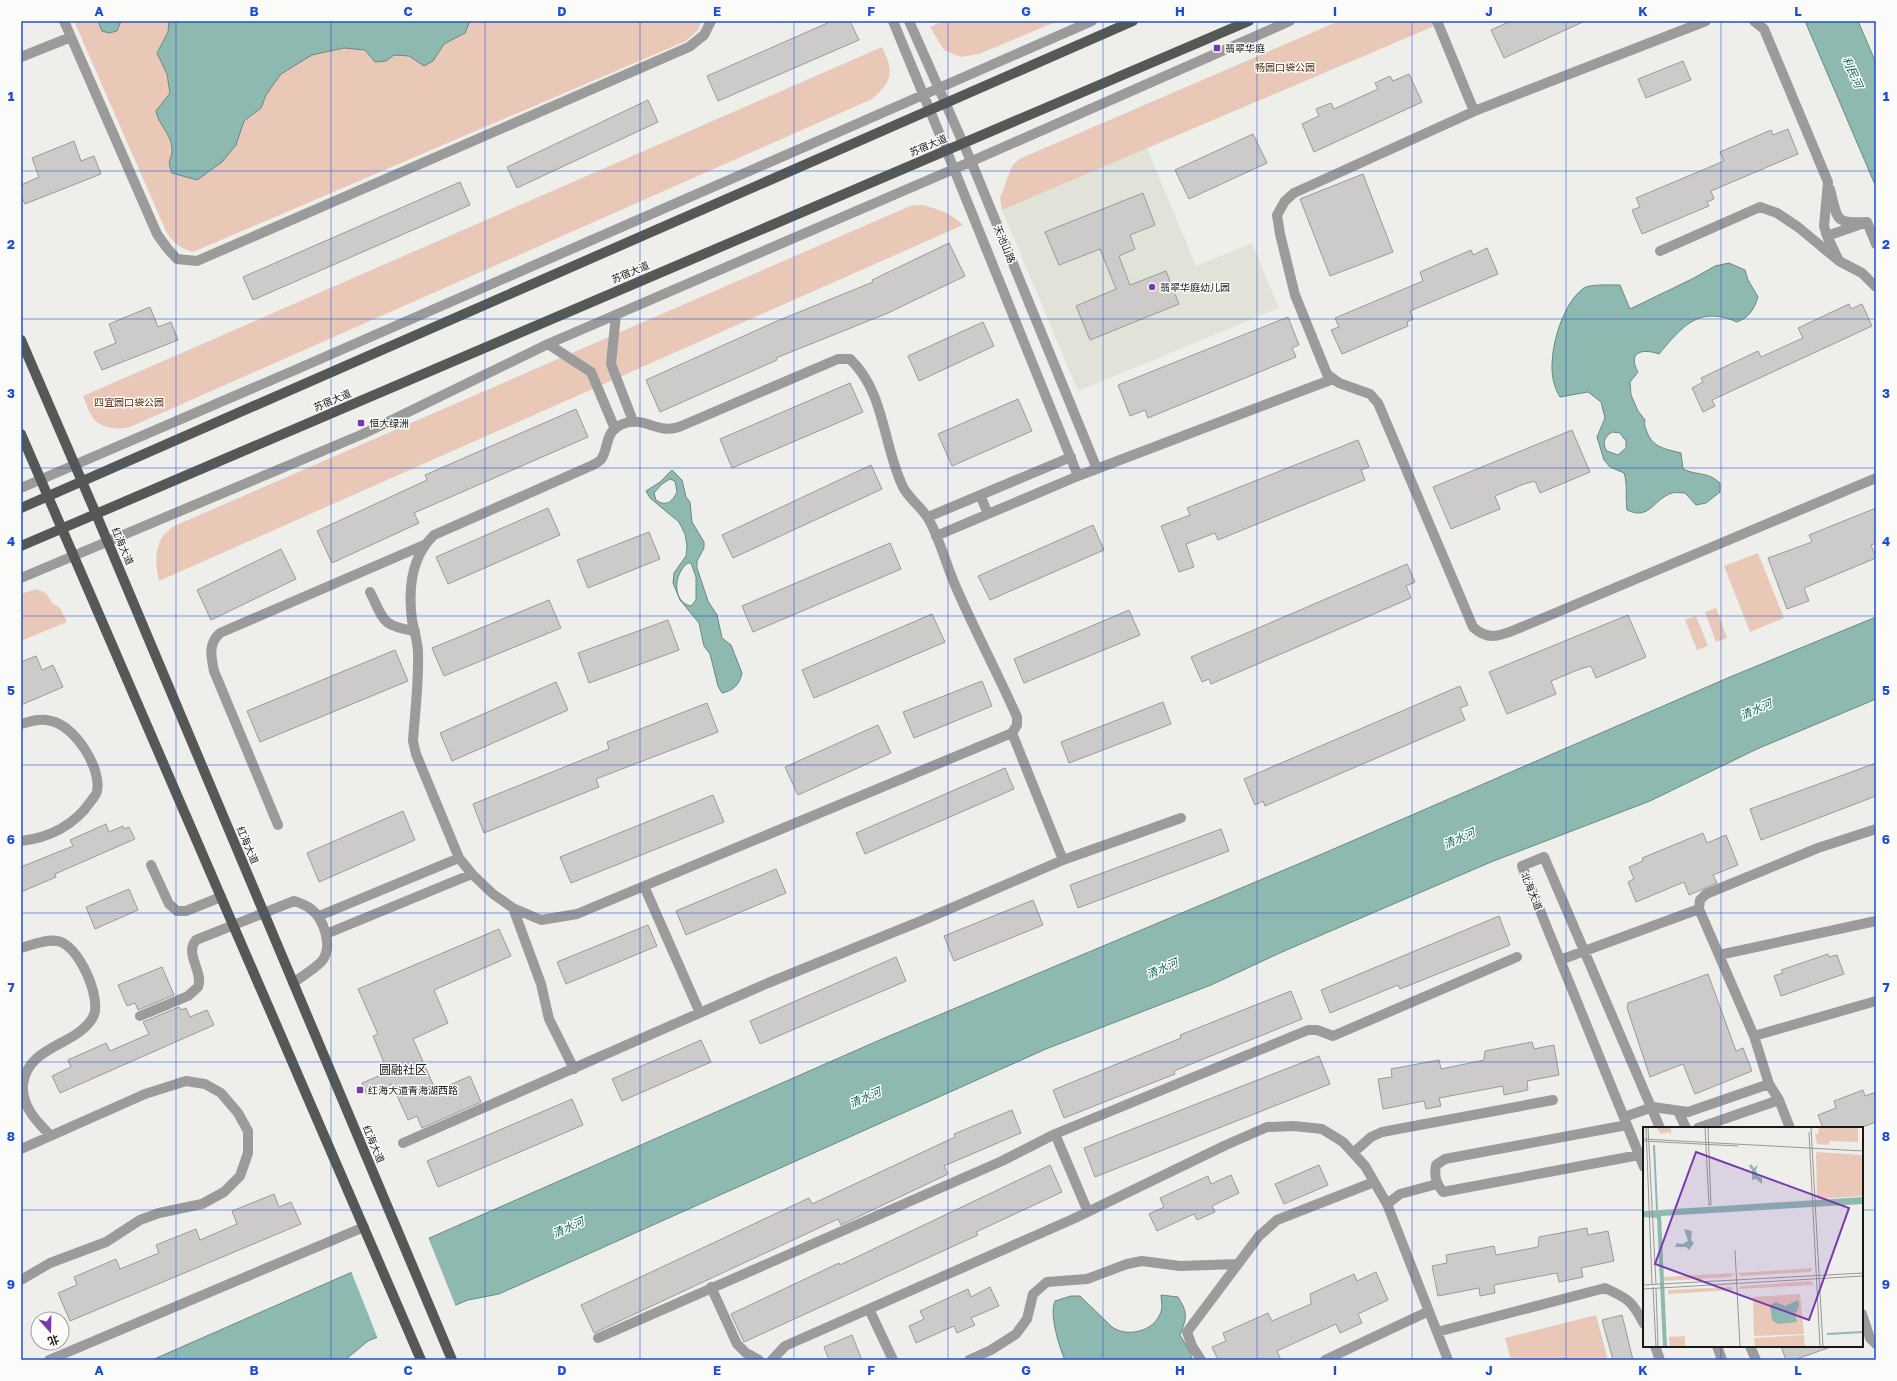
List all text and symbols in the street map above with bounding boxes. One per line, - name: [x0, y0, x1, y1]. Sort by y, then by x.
- text: A: [94, 3, 104, 19]
- text: B: [249, 3, 259, 19]
- text: C: [403, 3, 413, 19]
- text: D: [557, 3, 567, 19]
- text: E: [713, 3, 721, 19]
- text: F: [867, 3, 875, 19]
- text: G: [1021, 3, 1031, 19]
- text: H: [1175, 3, 1185, 19]
- text: I: [1333, 3, 1337, 19]
- text: J: [1485, 3, 1493, 19]
- text: K: [1638, 3, 1648, 19]
- text: L: [1794, 3, 1802, 19]
- place label: 翡翠华庭: [1225, 42, 1265, 54]
- marker: 翡翠华庭: [1212, 43, 1222, 53]
- water label: 利民河: [1840, 54, 1866, 92]
- park label: 畅园口袋公园: [1255, 61, 1315, 73]
- text: 1: [8, 88, 15, 104]
- text: 1: [1883, 88, 1890, 104]
- street label: 苏宿大道: [907, 132, 949, 158]
- street label: 天池山路: [992, 223, 1018, 265]
- text: 2: [7, 236, 15, 252]
- text: 2: [1882, 236, 1890, 252]
- street label: 苏宿大道: [609, 259, 651, 285]
- place label: 翡翠华庭幼儿园: [1160, 281, 1230, 293]
- marker: 翡翠华庭幼儿园: [1147, 282, 1157, 292]
- text: 3: [7, 385, 15, 401]
- text: 3: [1882, 385, 1890, 401]
- street label: 苏宿大道: [311, 387, 353, 413]
- park label: 四宜园口袋公园: [94, 396, 164, 408]
- place label: 恒大绿洲: [369, 417, 409, 429]
- marker: 恒大绿洲: [356, 418, 366, 428]
- street label: 红海大道: [110, 525, 136, 567]
- text: 4: [7, 533, 15, 549]
- text: 4: [1882, 533, 1890, 549]
- text: 5: [7, 682, 15, 698]
- text: 5: [1882, 682, 1890, 698]
- water label: 清水河: [1738, 696, 1776, 722]
- street label: 红海大道: [235, 824, 261, 866]
- water label: 清水河: [1441, 825, 1479, 851]
- text: 6: [7, 831, 15, 847]
- text: 6: [1882, 831, 1890, 847]
- street label: 北海大道: [1519, 870, 1545, 912]
- water label: 清水河: [1144, 955, 1182, 981]
- text: 7: [7, 979, 15, 995]
- text: 7: [1882, 979, 1890, 995]
- district label: 圆融社区: [379, 1062, 427, 1077]
- place label: 红海大道青海湖西路: [368, 1084, 458, 1096]
- water label: 清水河: [847, 1084, 885, 1110]
- marker: 红海大道青海湖西路: [355, 1085, 365, 1095]
- street label: 红海大道: [361, 1123, 387, 1165]
- inset map: [1643, 1127, 1863, 1347]
- text: 8: [7, 1128, 15, 1144]
- text: 8: [1882, 1128, 1890, 1144]
- water label: 清水河: [550, 1214, 588, 1240]
- text: 9: [7, 1276, 15, 1292]
- text: 9: [1882, 1276, 1890, 1292]
- north arrow: [30, 1311, 70, 1351]
- text: 北: [46, 1333, 61, 1349]
- text: A: [94, 1362, 104, 1378]
- text: B: [249, 1362, 259, 1378]
- text: C: [403, 1362, 413, 1378]
- text: D: [557, 1362, 567, 1378]
- text: E: [713, 1362, 721, 1378]
- text: F: [867, 1362, 875, 1378]
- text: G: [1021, 1362, 1031, 1378]
- text: H: [1175, 1362, 1185, 1378]
- text: I: [1333, 1362, 1337, 1378]
- text: J: [1485, 1362, 1493, 1378]
- text: K: [1638, 1362, 1648, 1378]
- text: L: [1794, 1362, 1802, 1378]

